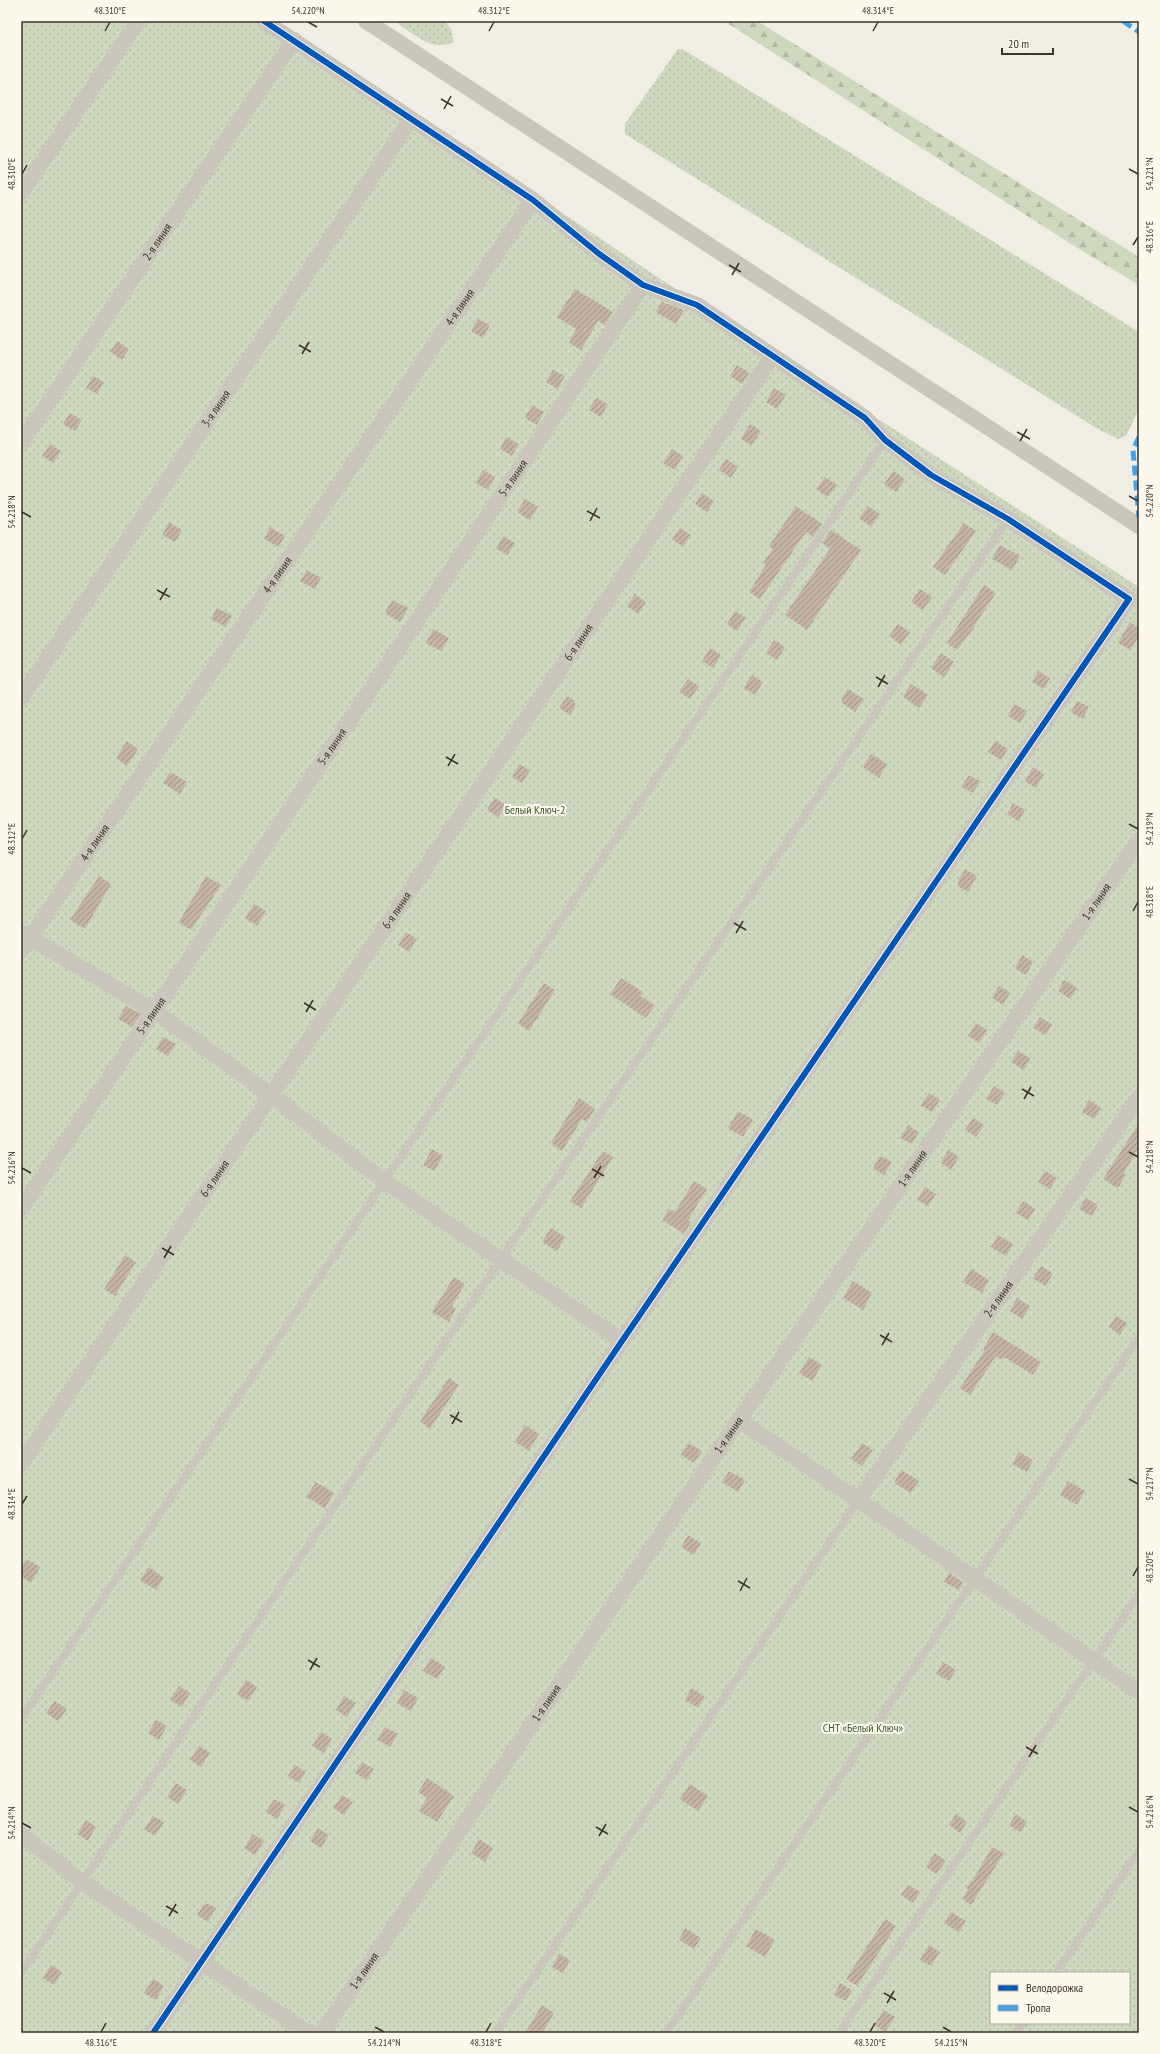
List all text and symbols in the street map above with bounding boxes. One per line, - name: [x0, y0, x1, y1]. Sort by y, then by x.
- text: 48.310°E: [94, 4, 126, 17]
- text: 54.220°N: [291, 4, 325, 17]
- text: 48.312°E: [478, 4, 510, 17]
- text: 48.314°E: [862, 4, 894, 17]
- scale bar: [1002, 30, 1053, 56]
- text: 20 m: [1008, 36, 1029, 51]
- text: 54.221°N: [1143, 157, 1156, 191]
- text: 48.310°E: [5, 158, 18, 190]
- street label: 2-я линия: [139, 220, 175, 263]
- text: 48.316°E: [1143, 221, 1156, 253]
- street label: 4-я линия: [442, 285, 477, 328]
- street label: 3-я линия: [198, 387, 234, 430]
- street label: 5-я линия: [495, 456, 531, 499]
- text: 54.220°N: [1143, 484, 1156, 518]
- text: 54.218°N: [5, 495, 18, 529]
- street label: 4-я линия: [259, 553, 295, 596]
- street label: 6-я линия: [560, 620, 596, 663]
- street label: 5-я линия: [314, 725, 350, 768]
- park label: Белый Ключ-2: [505, 802, 565, 817]
- text: 54.219°N: [1143, 812, 1156, 846]
- street label: 4-я линия: [77, 821, 112, 864]
- text: 48.312°E: [5, 823, 18, 855]
- street label: 1-я линия: [1078, 880, 1114, 923]
- text: 48.318°E: [1143, 886, 1156, 918]
- street label: 6-я линия: [378, 888, 414, 931]
- street label: 5-я линия: [133, 994, 169, 1037]
- text: 54.218°N: [1143, 1140, 1156, 1174]
- street label: 1-я линия: [894, 1147, 930, 1189]
- text: 54.216°N: [5, 1151, 18, 1185]
- street label: 6-я линия: [196, 1157, 232, 1200]
- street label: 2-я линия: [980, 1277, 1016, 1320]
- street label: 1-я линия: [710, 1413, 746, 1456]
- text: 54.217°N: [1143, 1467, 1156, 1501]
- text: 48.314°E: [5, 1488, 18, 1520]
- text: 48.320°E: [1143, 1551, 1156, 1583]
- street label: 1-я линия: [528, 1681, 564, 1724]
- park label: СНТ «Белый Ключ»: [823, 1720, 904, 1735]
- text: 54.216°N: [1143, 1795, 1156, 1829]
- text: 54.214°N: [5, 1806, 18, 1840]
- street label: 1-я линия: [346, 1949, 382, 1992]
- legend: [990, 1972, 1130, 2024]
- text: Велодорожка: [1026, 1980, 1083, 1995]
- text: Тропа: [1026, 2000, 1051, 2015]
- text: 48.316°E: [85, 2036, 117, 2049]
- text: 54.214°N: [367, 2036, 401, 2049]
- text: 48.318°E: [470, 2036, 502, 2049]
- text: 48.320°E: [854, 2036, 886, 2049]
- text: 54.215°N: [934, 2036, 968, 2049]

